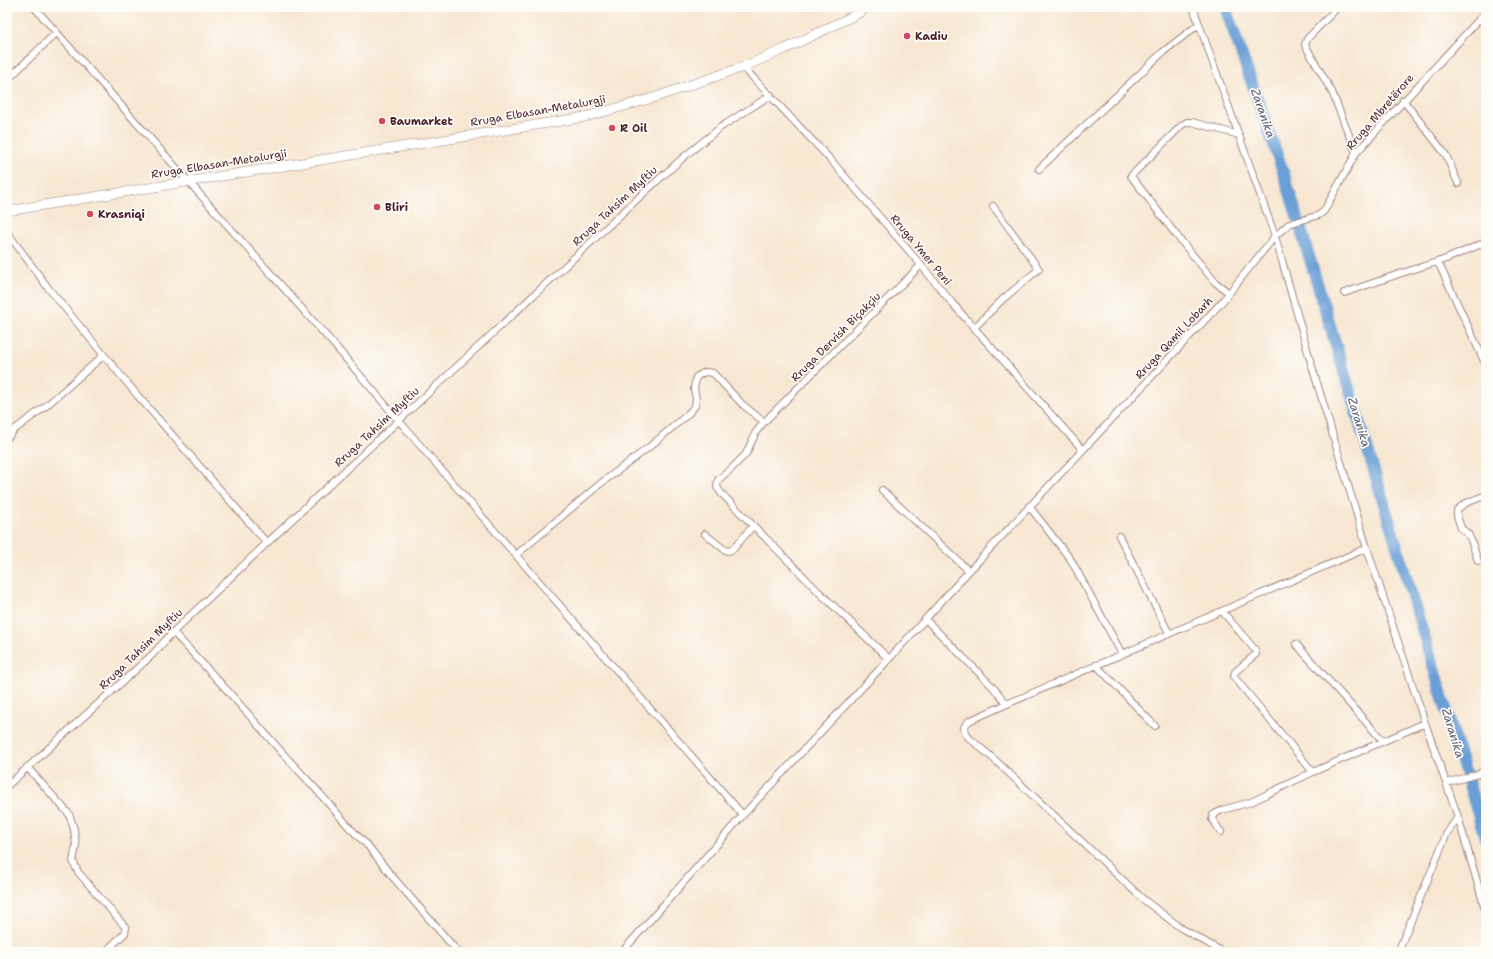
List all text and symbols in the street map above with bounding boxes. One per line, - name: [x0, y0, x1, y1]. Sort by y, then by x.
- place label: Kadiu: [915, 29, 948, 44]
- marker: Kadiu: [902, 31, 912, 41]
- street label: Rruga Mbretërore: [1343, 71, 1417, 153]
- water label: Zaranika: [1247, 86, 1279, 140]
- street label: Rruga Elbasan-Metalurgji: [469, 92, 607, 130]
- place label: Baumarket: [390, 114, 453, 129]
- marker: Baumarket: [377, 116, 387, 126]
- place label: R Oil: [620, 121, 647, 136]
- marker: R Oil: [607, 123, 617, 133]
- street label: Rruga Elbasan-Metalurgji: [150, 146, 288, 182]
- street label: Rruga Tahsim Myftiu: [569, 163, 661, 249]
- place label: Bliri: [385, 200, 408, 215]
- marker: Bliri: [372, 202, 382, 212]
- place label: Krasniqi: [98, 207, 145, 222]
- marker: Krasniqi: [85, 209, 95, 219]
- street label: Rruga Ymer Peni: [887, 212, 955, 288]
- street label: Rruga Dervish Biçakçiu: [788, 289, 884, 385]
- street label: Rruga Qamil Lobarh: [1132, 294, 1216, 382]
- street label: Rruga Tahsim Myftiu: [331, 384, 423, 470]
- water label: Zaranika: [1344, 395, 1374, 449]
- street label: Rruga Tahsim Myftiu: [96, 605, 186, 693]
- water label: Zaranika: [1438, 706, 1468, 760]

